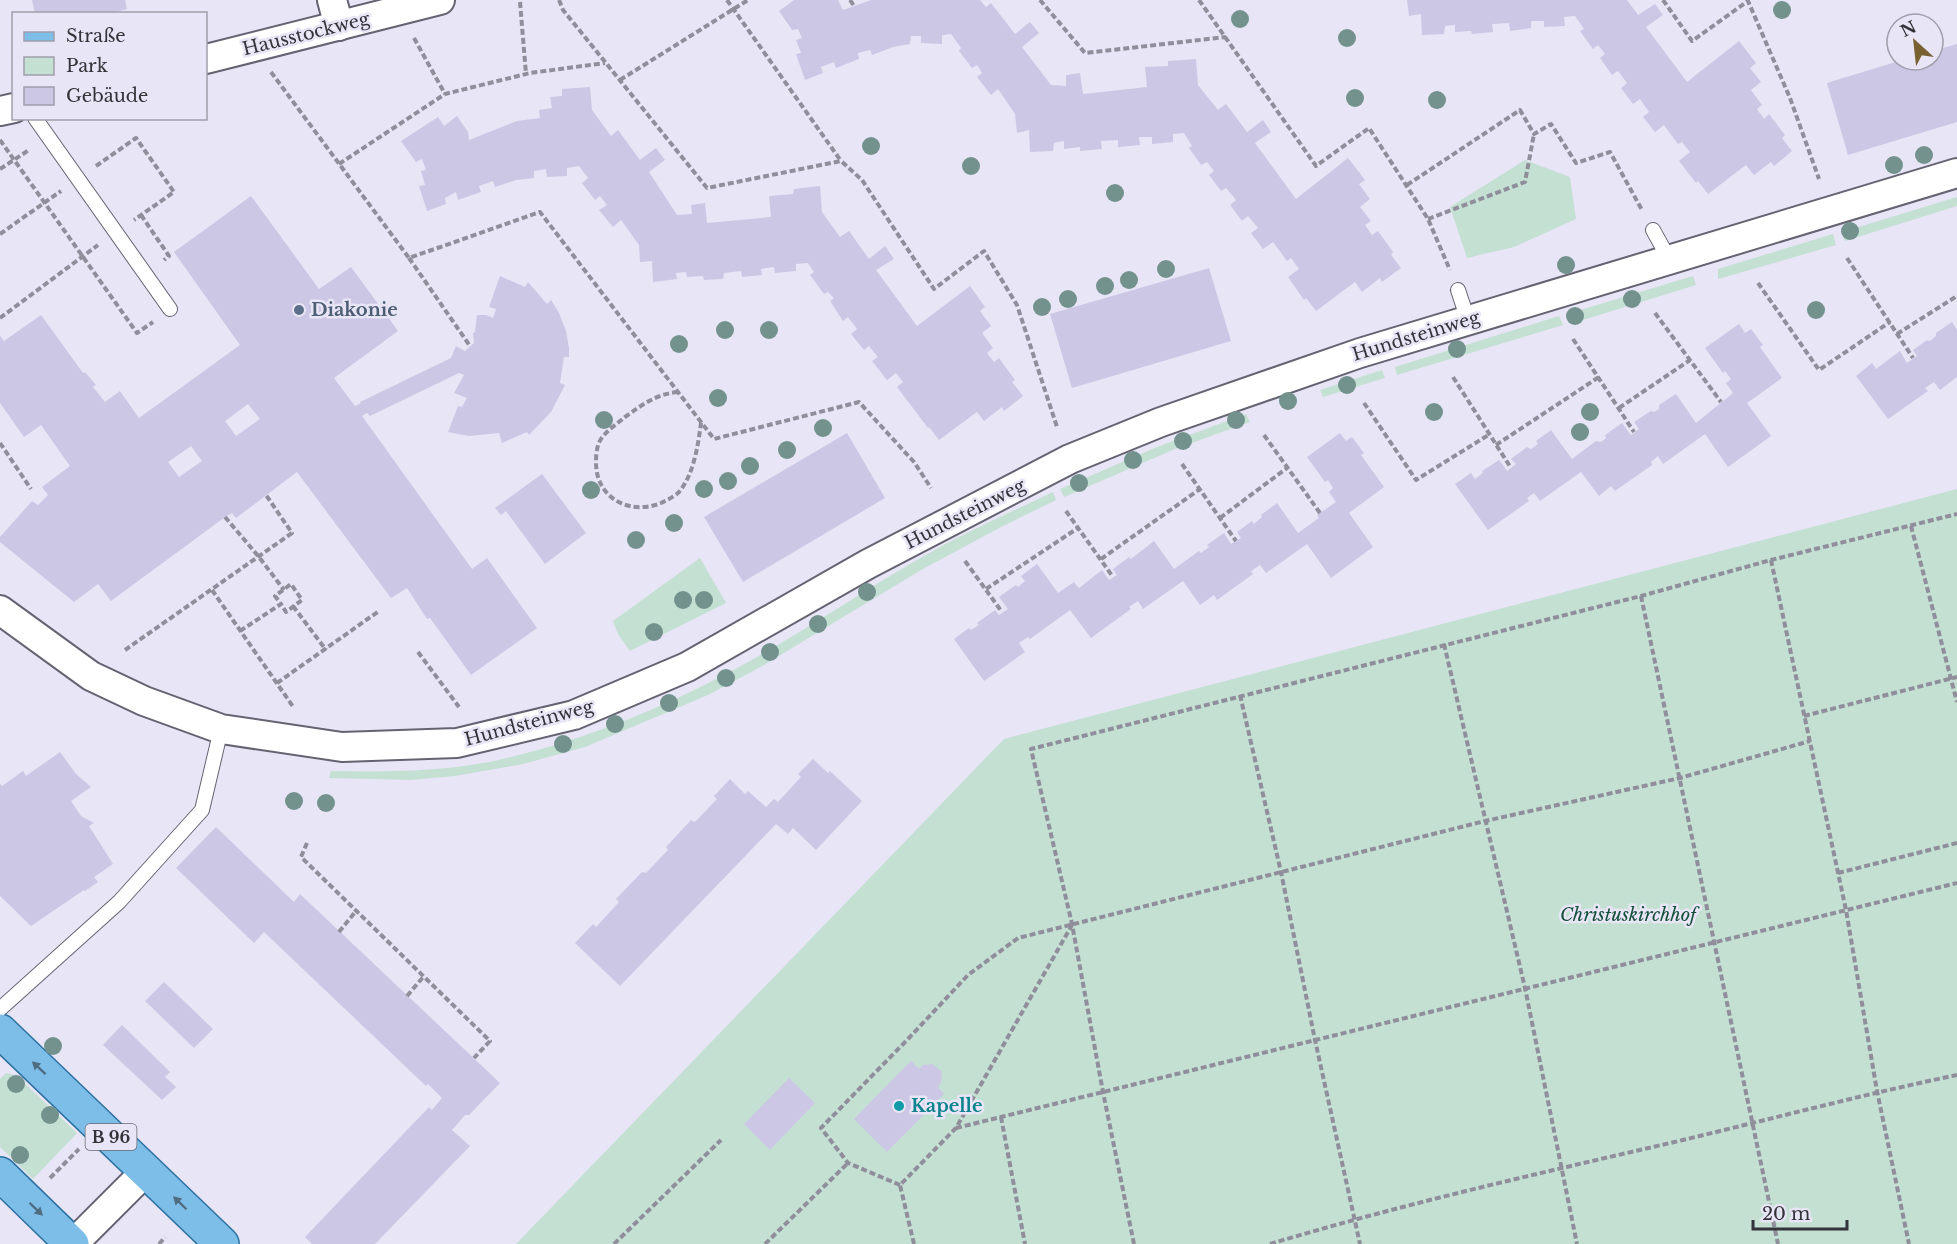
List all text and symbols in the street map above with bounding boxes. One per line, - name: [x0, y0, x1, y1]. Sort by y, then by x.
- street label: Hausstockweg: [240, 7, 372, 60]
- legend: [12, 12, 207, 120]
- north arrow: [1885, 12, 1945, 72]
- text: N: [1897, 16, 1919, 41]
- text: Straße: [66, 25, 126, 47]
- text: Park: [66, 55, 108, 77]
- text: Gebäude: [66, 85, 148, 107]
- place label: Diakonie: [311, 299, 398, 321]
- marker: Diakonie: [292, 303, 306, 317]
- street label: Hundsteinweg: [1349, 306, 1483, 366]
- street label: Hundsteinweg: [901, 474, 1029, 554]
- street label: Hundsteinweg: [462, 695, 596, 751]
- park label: Christuskirchhof: [1560, 904, 1700, 926]
- one-way arrow: [32, 1061, 47, 1075]
- place label: Kapelle: [911, 1095, 983, 1117]
- marker: Kapelle: [892, 1099, 906, 1113]
- road number: B 96: [86, 1124, 136, 1150]
- scale bar: [1753, 1193, 1848, 1231]
- one-way arrow: [173, 1197, 187, 1211]
- one-way arrow: [29, 1202, 43, 1216]
- text: 20 m: [1762, 1203, 1810, 1225]

